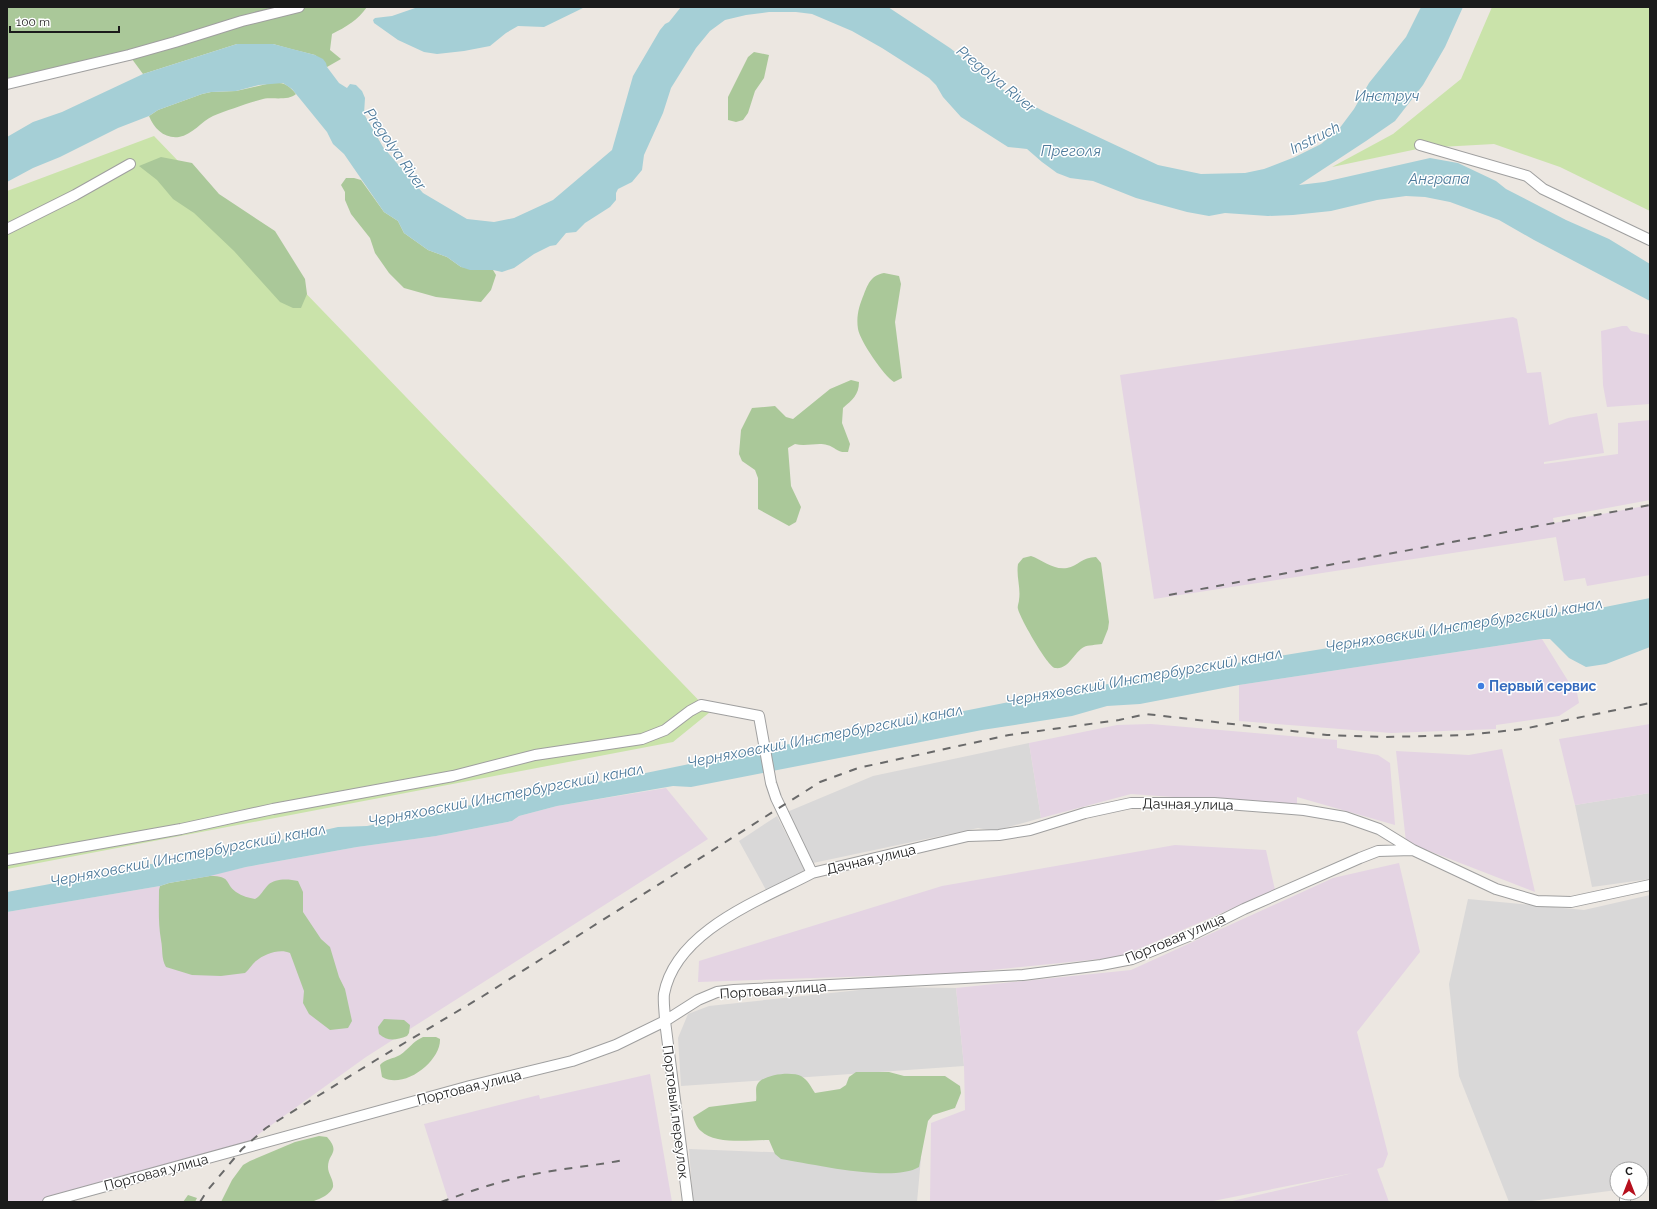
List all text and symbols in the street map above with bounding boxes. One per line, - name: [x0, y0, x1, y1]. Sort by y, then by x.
- scale bar: [10, 8, 119, 34]
- text: 100 m: [16, 15, 50, 29]
- water label: Pregolya River: [953, 42, 1040, 117]
- water label: Инструч: [1355, 87, 1419, 105]
- water label: Pregolya River: [360, 105, 430, 194]
- water label: Instruch: [1287, 118, 1343, 158]
- water label: Преголя: [1041, 142, 1101, 160]
- water label: Анграпа: [1408, 170, 1470, 188]
- water label: Черняховский (Инстербургский) канал: [1324, 594, 1604, 656]
- water label: Черняховский (Инстербургский) канал: [1004, 644, 1284, 710]
- place label: Первый сервис: [1489, 678, 1597, 694]
- marker: Первый сервис: [1476, 681, 1486, 691]
- water label: Черняховский (Инстербургский) канал: [686, 700, 964, 772]
- water label: Черняховский (Инстербургский) канал: [367, 759, 645, 831]
- street label: Дачная улица: [1142, 795, 1234, 813]
- water label: Черняховский (Инстербургский) канал: [49, 819, 327, 891]
- street label: Дачная улица: [825, 841, 917, 877]
- street label: Портовая улица: [1123, 910, 1227, 966]
- street label: Портовая улица: [719, 978, 827, 1002]
- street label: Портовый переулок: [660, 1044, 692, 1180]
- street label: Портовая улица: [415, 1066, 523, 1108]
- street label: Портовая улица: [102, 1150, 210, 1194]
- north arrow: [1609, 1161, 1649, 1201]
- text: С: [1625, 1165, 1633, 1178]

